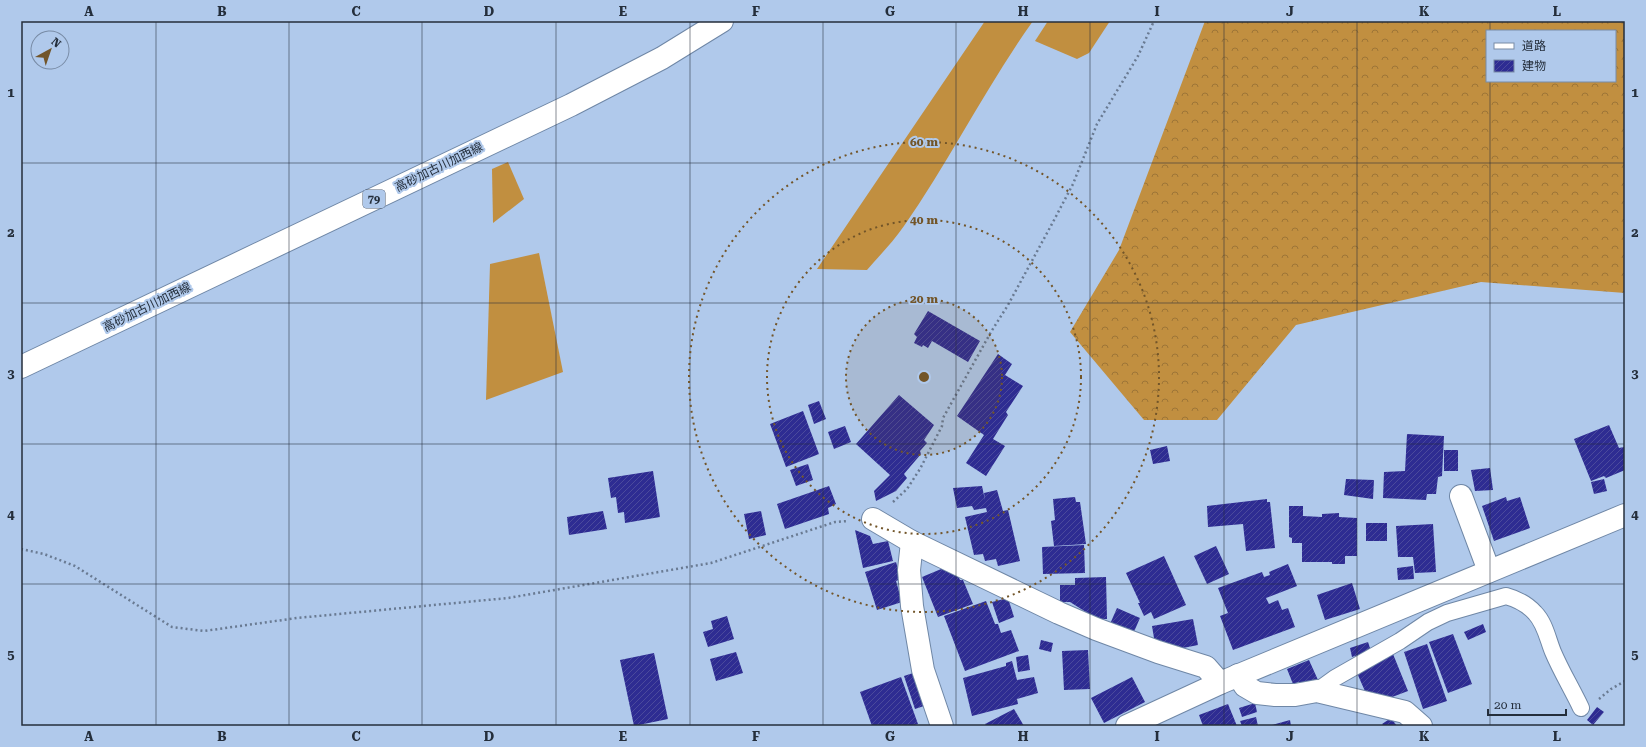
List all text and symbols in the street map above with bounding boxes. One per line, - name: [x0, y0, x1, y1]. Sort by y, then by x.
- text: A: [84, 4, 94, 19]
- text: B: [217, 4, 227, 19]
- text: C: [351, 4, 361, 19]
- text: D: [484, 4, 494, 19]
- text: E: [619, 4, 627, 19]
- text: F: [752, 4, 760, 19]
- text: G: [885, 4, 895, 19]
- text: H: [1018, 4, 1029, 19]
- text: I: [1154, 4, 1160, 19]
- text: J: [1286, 4, 1294, 19]
- text: K: [1419, 4, 1430, 19]
- text: L: [1553, 4, 1561, 19]
- north arrow: [30, 30, 70, 70]
- legend: [1486, 30, 1616, 82]
- text: N: [49, 35, 64, 51]
- text: 道路: [1522, 39, 1546, 53]
- text: 建物: [1522, 59, 1546, 73]
- text: 1: [7, 85, 15, 100]
- text: 1: [1631, 85, 1639, 100]
- text: 60 m: [910, 135, 938, 149]
- street label: 高砂加古川加西線: [393, 140, 485, 194]
- road number: 79: [363, 190, 385, 208]
- text: 40 m: [910, 213, 938, 227]
- text: 2: [7, 225, 15, 240]
- text: 2: [1631, 225, 1639, 240]
- street label: 高砂加古川加西線: [101, 280, 193, 334]
- text: 20 m: [910, 292, 938, 306]
- text: 3: [7, 366, 15, 381]
- text: 3: [1631, 366, 1639, 381]
- centre of rings: [917, 370, 931, 384]
- text: 4: [7, 507, 15, 522]
- text: 4: [1631, 507, 1639, 522]
- text: 5: [7, 647, 15, 662]
- text: 5: [1631, 647, 1639, 662]
- scale bar: [1488, 691, 1566, 717]
- text: 20 m: [1494, 698, 1521, 712]
- text: A: [84, 729, 94, 744]
- text: B: [217, 729, 227, 744]
- text: C: [351, 729, 361, 744]
- text: D: [484, 729, 494, 744]
- text: E: [619, 729, 627, 744]
- text: F: [752, 729, 760, 744]
- text: G: [885, 729, 895, 744]
- text: H: [1018, 729, 1029, 744]
- text: I: [1154, 729, 1160, 744]
- text: J: [1286, 729, 1294, 744]
- text: K: [1419, 729, 1430, 744]
- text: L: [1553, 729, 1561, 744]

